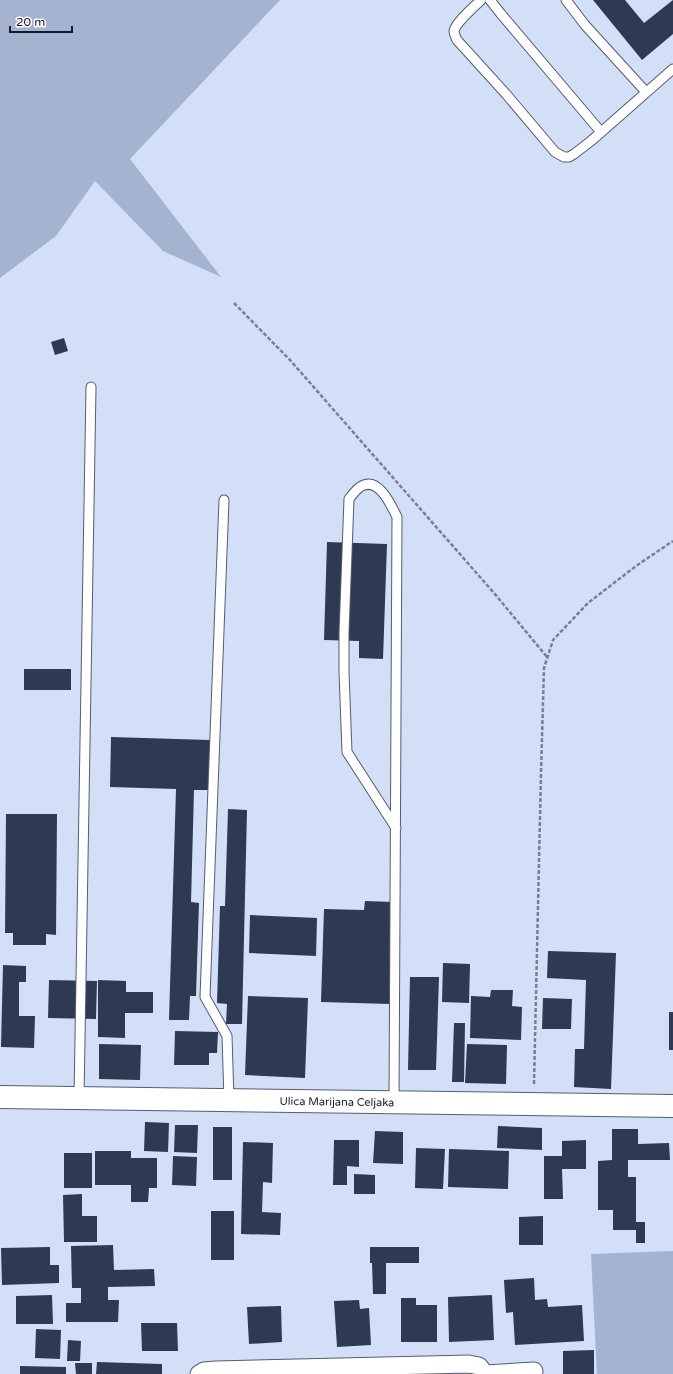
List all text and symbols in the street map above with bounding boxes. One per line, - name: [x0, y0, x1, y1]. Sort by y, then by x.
- scale bar: [10, 8, 72, 34]
- text: 20 m: [16, 15, 45, 29]
- street label: Ulica Marijana Celjaka: [280, 1094, 394, 1109]

